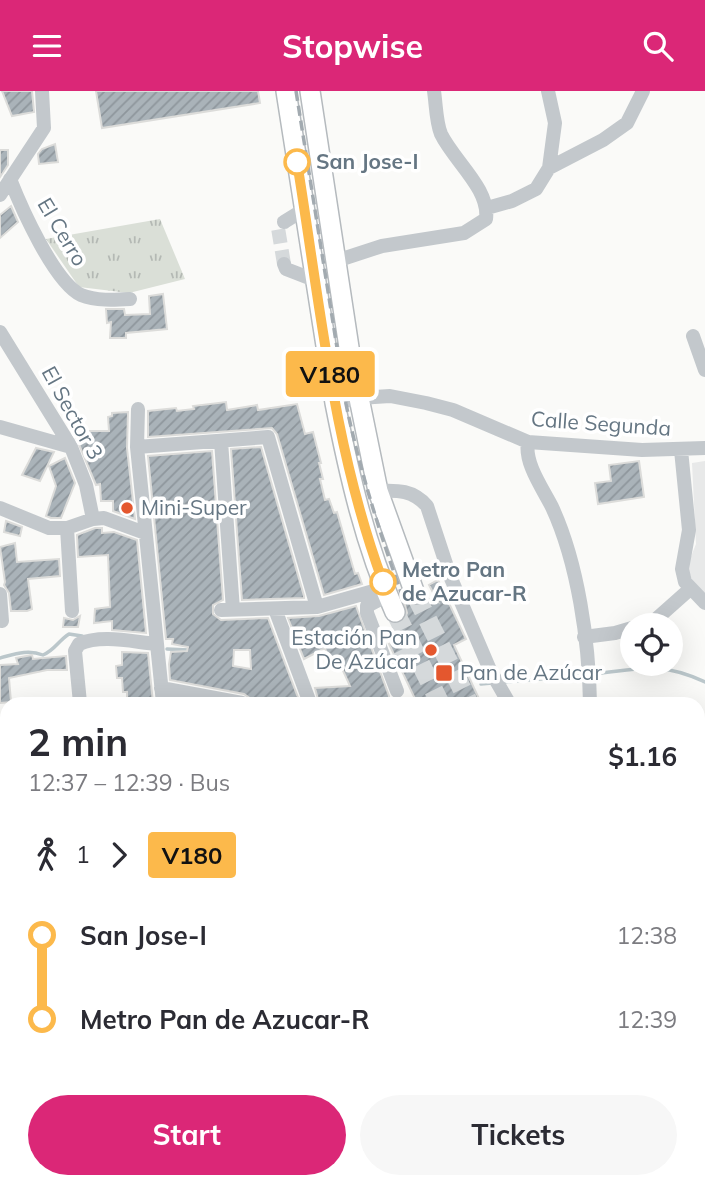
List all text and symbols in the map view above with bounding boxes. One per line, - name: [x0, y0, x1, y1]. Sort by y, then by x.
- text: Stopwise: [282, 26, 423, 66]
- icon: menu: [28, 27, 66, 65]
- icon: search: [639, 27, 677, 65]
- place label: San Jose-I: [316, 148, 418, 174]
- marker: San Jose-I: [284, 149, 310, 175]
- street label: El Cerro: [32, 193, 93, 270]
- line badge: V180: [281, 351, 379, 397]
- text: V180: [300, 359, 360, 389]
- street label: El Sector 3: [37, 361, 109, 464]
- street label: Calle Segunda: [530, 405, 672, 441]
- place label: Mini-Super: [141, 494, 247, 520]
- marker: Mini-Super: [119, 500, 135, 516]
- place label: Metro Pan de Azucar-R: [402, 556, 527, 606]
- marker: Metro Pan de Azucar-R: [370, 569, 396, 595]
- map controls: [620, 613, 683, 676]
- button: locate: [620, 613, 683, 676]
- place label: Estación Pan De Azúcar: [291, 624, 417, 674]
- marker: Estación Pan De Azúcar: [423, 642, 439, 658]
- place label: Pan de Azúcar: [460, 659, 602, 685]
- marker: Pan de Azúcar: [434, 663, 454, 683]
- text: 2 min: [28, 718, 128, 766]
- text: $1.16: [608, 740, 677, 773]
- text: 12:37 – 12:39 · Bus: [28, 768, 230, 797]
- icon: walk: [28, 836, 66, 874]
- icon: forward: [100, 836, 138, 874]
- text: 1: [76, 840, 90, 869]
- text: V180: [162, 840, 222, 870]
- text: San Jose-I: [80, 919, 207, 952]
- text: 12:38: [617, 921, 677, 950]
- text: Metro Pan de Azucar-R: [80, 1003, 369, 1036]
- text: 12:39: [617, 1005, 677, 1034]
- button: Start: [28, 1095, 346, 1175]
- button: Tickets: [360, 1095, 677, 1175]

